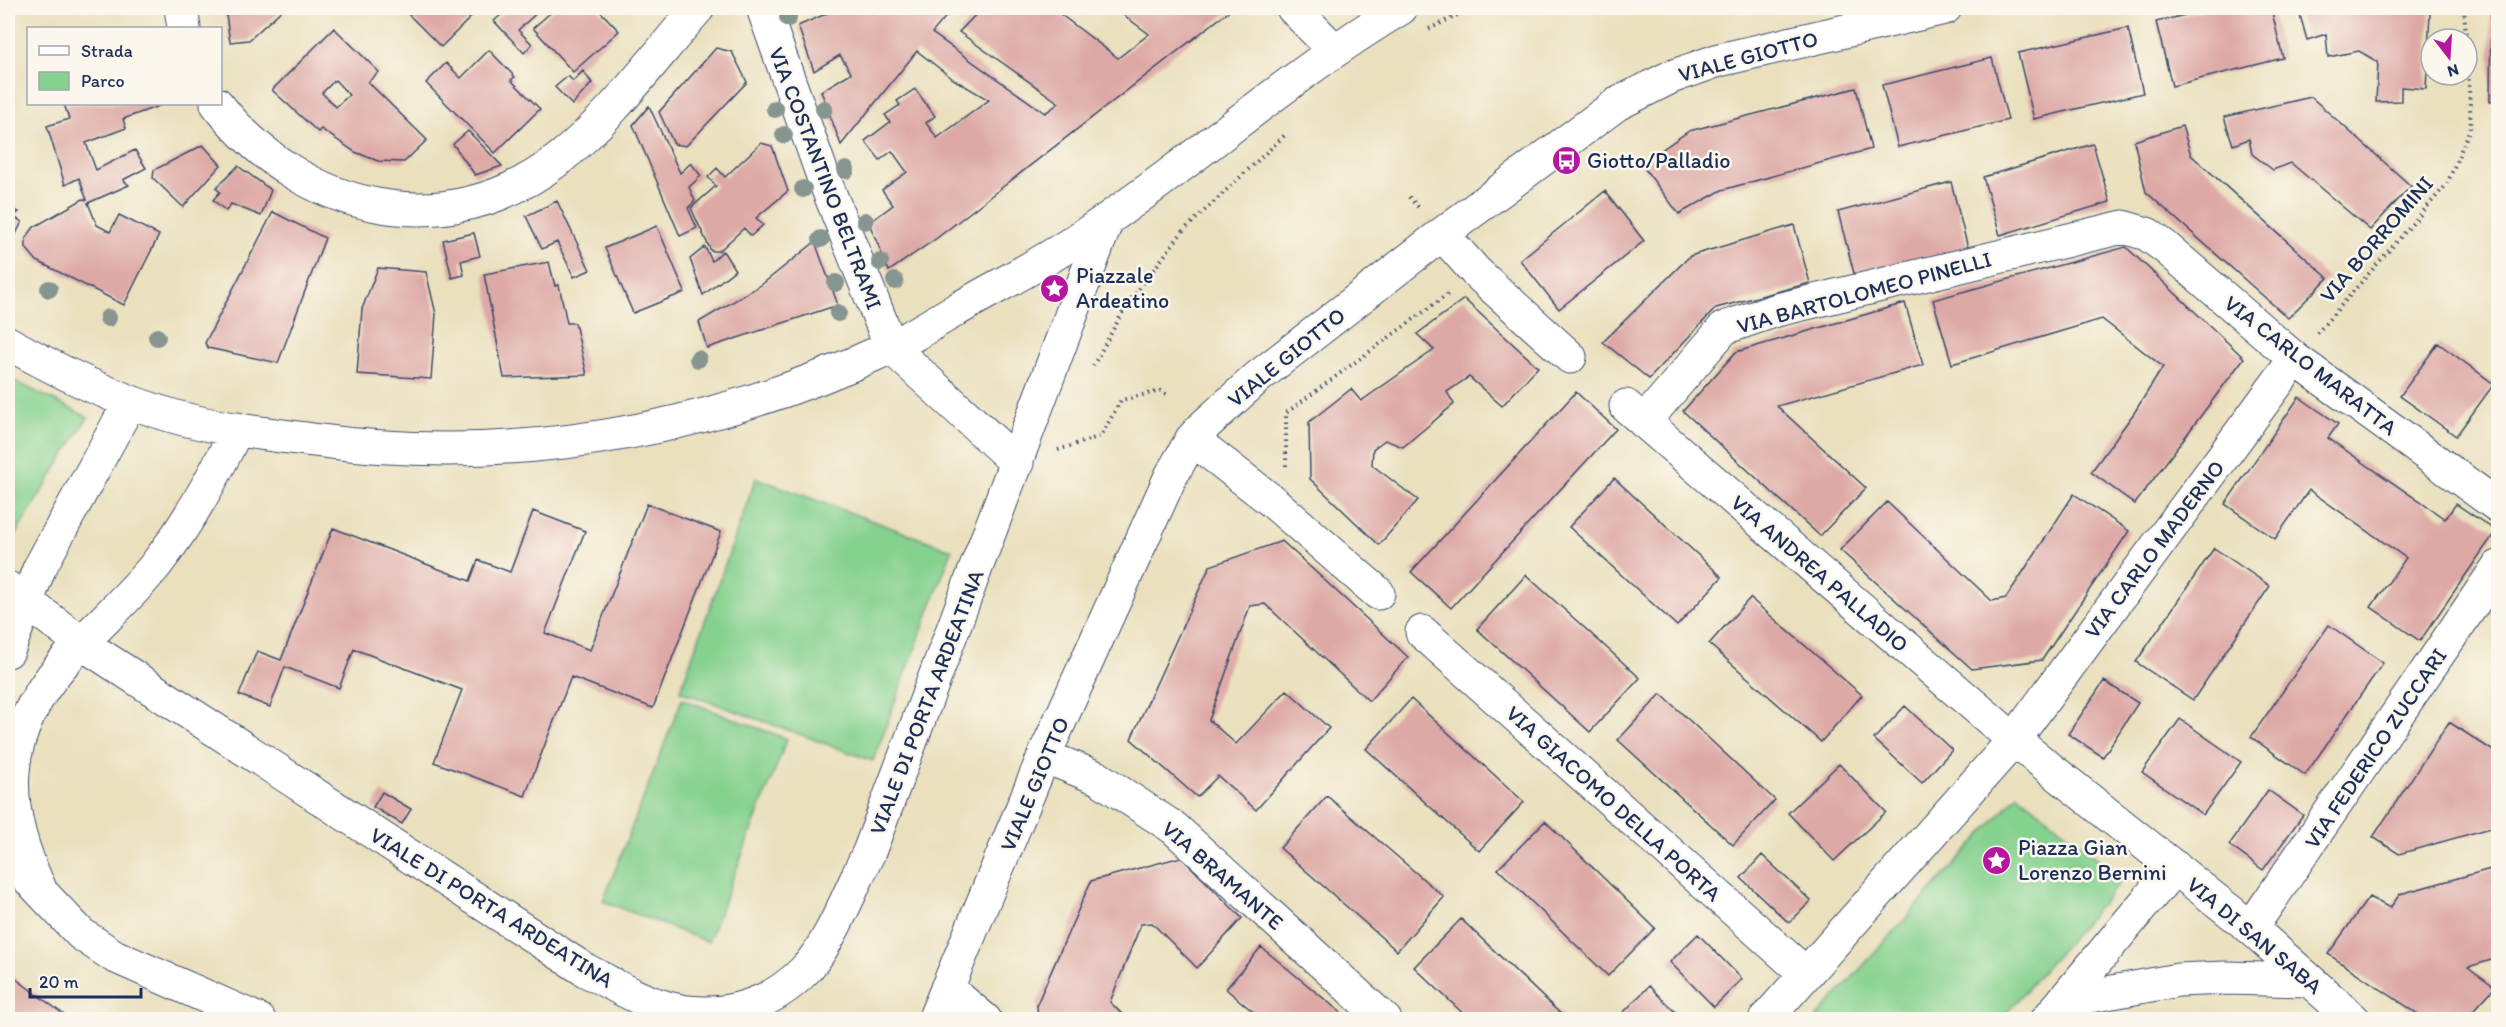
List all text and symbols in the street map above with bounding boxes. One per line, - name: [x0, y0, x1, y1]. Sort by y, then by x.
- street label: VIALE GIOTTO: [1675, 25, 1821, 88]
- legend: [27, 27, 222, 105]
- north arrow: [2419, 27, 2479, 87]
- text: Strada: [81, 40, 133, 62]
- street label: VIA COSTANTINO BELTRAMI: [763, 43, 888, 313]
- text: N: [2445, 60, 2461, 82]
- text: Parco: [81, 70, 125, 92]
- bus stop icon: Giotto/Palladio: [1550, 144, 1582, 176]
- place label: Giotto/Palladio: [1587, 147, 1731, 174]
- street label: VIA BORROMINI: [2314, 170, 2439, 308]
- street label: VIA BARTOLOMEO PINELLI: [1734, 245, 1995, 340]
- place label: Piazzale Ardeatino: [1076, 262, 1169, 314]
- place icon: Piazzale Ardeatino: [1039, 272, 1071, 304]
- street label: VIA CARLO MARATTA: [2219, 290, 2402, 441]
- street label: VIALE GIOTTO: [1222, 302, 1351, 413]
- street label: VIA CARLO MADERNO: [2079, 455, 2230, 644]
- street label: VIA ANDREA PALLADIO: [1725, 489, 1914, 658]
- street label: VIALE DI PORTA ARDEATINA: [863, 566, 990, 839]
- street label: VIA FEDERICO ZUCCARI: [2298, 643, 2453, 854]
- street label: VIA GIACOMO DELLA PORTA: [1500, 700, 1727, 907]
- street label: VIALE GIOTTO: [994, 713, 1075, 855]
- street label: VIA BRAMANTE: [1156, 815, 1289, 936]
- street label: VIALE DI PORTA ARDEATINA: [365, 821, 618, 994]
- place label: Piazza Gian Lorenzo Bernini: [2018, 834, 2166, 886]
- place icon: Piazza Gian Lorenzo Bernini: [1981, 844, 2013, 876]
- street label: VIA DI SAN SABA: [2181, 871, 2328, 1000]
- scale bar: [30, 961, 141, 999]
- text: 20 m: [39, 971, 79, 993]

